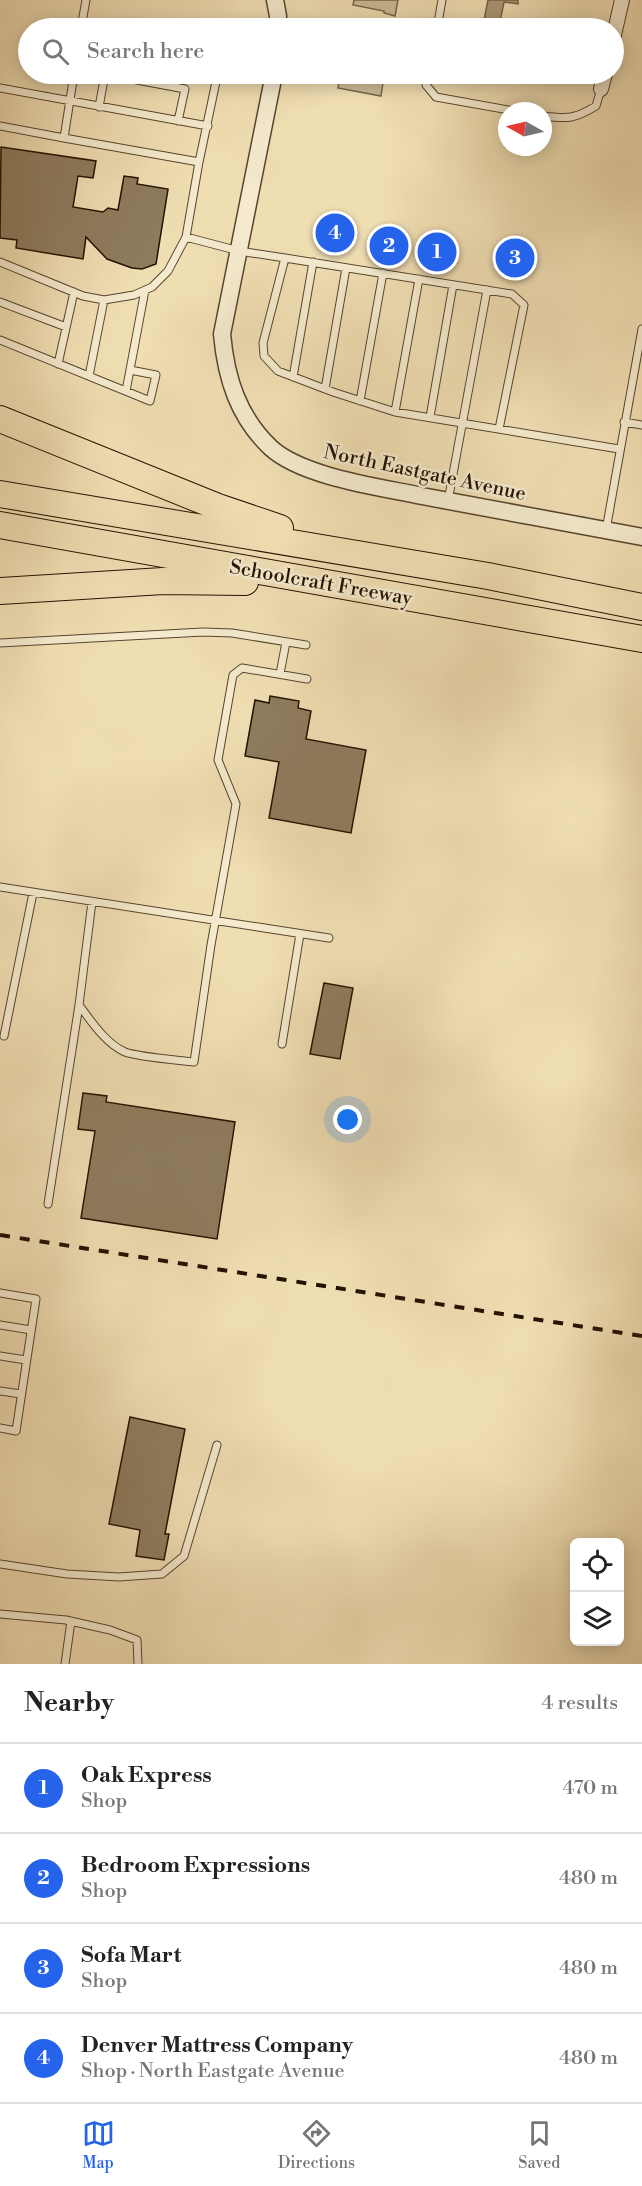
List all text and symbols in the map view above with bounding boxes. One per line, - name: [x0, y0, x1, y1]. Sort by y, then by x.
- search box: [18, 18, 624, 84]
- icon: search: [39, 35, 72, 68]
- text: Search here: [87, 38, 204, 65]
- north arrow: [498, 102, 552, 156]
- pin: 4: [316, 210, 354, 256]
- pin: 2: [370, 224, 408, 268]
- pin: 1: [418, 230, 456, 274]
- pin: 3: [496, 236, 534, 280]
- street label: North Eastgate Avenue: [321, 440, 528, 507]
- street label: Schoolcraft Freeway: [228, 555, 414, 612]
- your location: [333, 1105, 362, 1134]
- map controls: [570, 1538, 624, 1646]
- button: locate: [570, 1538, 624, 1592]
- button: layers: [570, 1592, 624, 1646]
- text: Nearby: [24, 1687, 114, 1719]
- text: 4 results: [541, 1691, 618, 1716]
- text: Oak Express: [81, 1762, 212, 1789]
- text: 1: [39, 1776, 48, 1801]
- text: 470 m: [562, 1776, 618, 1801]
- text: Shop: [81, 1789, 127, 1814]
- text: Bedroom Expressions: [81, 1852, 310, 1879]
- text: 2: [37, 1866, 50, 1891]
- text: 480 m: [559, 1866, 618, 1891]
- text: Shop: [81, 1879, 127, 1904]
- text: Sofa Mart: [81, 1942, 181, 1969]
- text: 3: [37, 1956, 50, 1981]
- text: 480 m: [559, 1956, 618, 1981]
- text: Shop: [81, 1969, 127, 1994]
- text: Denver Mattress Company: [81, 2032, 353, 2059]
- text: 4: [37, 2046, 50, 2071]
- text: 480 m: [559, 2046, 618, 2071]
- text: Shop · North Eastgate Avenue: [81, 2059, 345, 2084]
- tab: Map: [82, 2117, 115, 2173]
- tab: Directions: [278, 2117, 355, 2173]
- tab: Saved: [518, 2117, 560, 2173]

